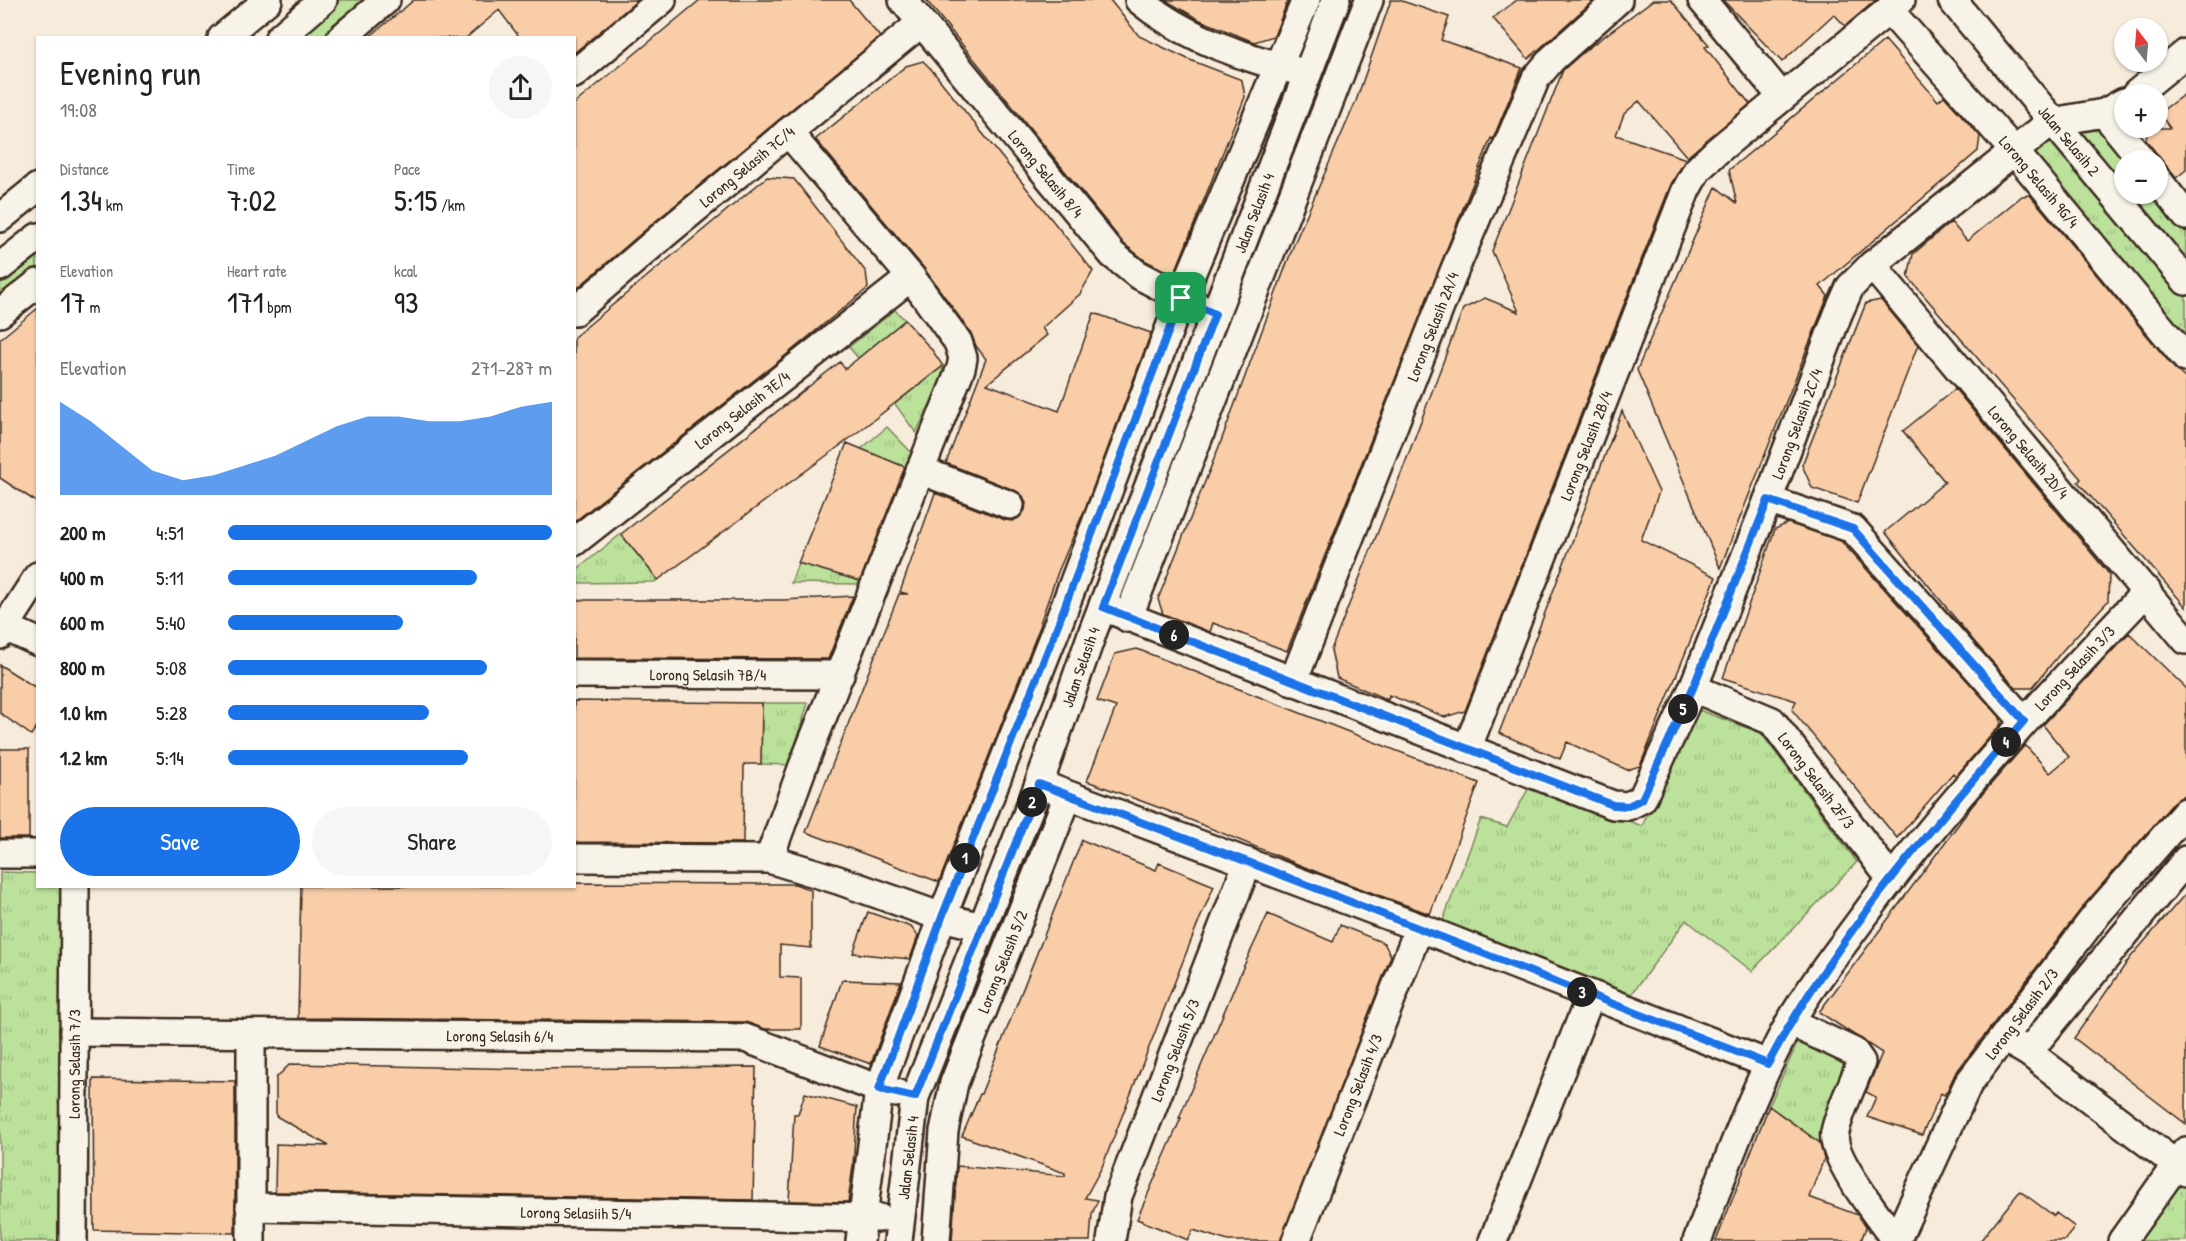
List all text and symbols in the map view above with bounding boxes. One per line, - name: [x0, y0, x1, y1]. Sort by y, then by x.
- north arrow: [2114, 18, 2168, 72]
- map controls: [2114, 18, 2168, 204]
- text: Evening run: [60, 51, 201, 95]
- button: share: [489, 56, 552, 119]
- button: +: [2114, 84, 2168, 138]
- text: 19:08: [60, 96, 97, 123]
- street label: Jalan Selasih 2: [2033, 101, 2105, 181]
- street label: Lorong Selasih 7C/4: [695, 121, 799, 212]
- street label: Lorong Selasih 8/4: [1003, 125, 1089, 222]
- street label: Lorong Selasih 9G/4: [1994, 131, 2084, 232]
- button: −: [2114, 150, 2168, 204]
- text: Distance: [60, 158, 109, 180]
- text: Time: [227, 158, 255, 180]
- text: Pace: [394, 158, 421, 180]
- street label: Jalan Selasih 4: [1229, 170, 1279, 256]
- text: 1.34: [60, 180, 102, 220]
- text: 7:02: [227, 180, 276, 220]
- text: 5:15: [394, 180, 437, 220]
- text: km: [102, 194, 123, 216]
- text: /km: [437, 194, 465, 216]
- text: Elevation: [60, 260, 113, 282]
- text: Heart rate: [227, 260, 287, 282]
- text: kcal: [394, 260, 417, 282]
- street label: Lorong Selasih 2A/4: [1401, 269, 1464, 384]
- pin: [1155, 272, 1206, 323]
- icon: arrive: [1164, 281, 1197, 314]
- text: 17: [60, 282, 86, 322]
- text: 171: [227, 282, 264, 322]
- text: 93: [394, 282, 418, 322]
- text: m: [86, 296, 100, 318]
- text: bpm: [264, 296, 292, 318]
- text: Elevation: [60, 354, 126, 381]
- text: 271–287 m: [471, 354, 552, 381]
- street label: Lorong Selasih 7E/4: [690, 365, 794, 454]
- street label: Lorong Selasih 2C/4: [1766, 365, 1828, 482]
- street label: Lorong Selasih 2B/4: [1555, 387, 1617, 503]
- street label: Lorong Selasih 2D/4: [1983, 401, 2074, 503]
- text: 200 m: [60, 519, 105, 546]
- text: 4:51: [156, 519, 184, 546]
- text: 400 m: [60, 564, 104, 591]
- text: 5:11: [156, 564, 184, 591]
- text: 600 m: [60, 609, 104, 636]
- text: 5:40: [156, 609, 186, 636]
- pin: 6: [1159, 620, 1189, 650]
- street label: Lorong Selasih 3/3: [2029, 621, 2120, 715]
- street label: Jalan Selasih 4: [1056, 623, 1105, 710]
- text: 6: [1171, 624, 1177, 646]
- text: 800 m: [60, 654, 105, 681]
- text: 5:08: [156, 654, 187, 681]
- street label: Lorong Selasih 7B/4: [650, 663, 766, 686]
- pin: 5: [1668, 694, 1698, 724]
- text: 5: [1680, 698, 1686, 720]
- text: 1.0 km: [60, 699, 107, 726]
- text: 5:28: [156, 699, 187, 726]
- pin: 4: [1991, 727, 2021, 757]
- street label: Lorong Selasih 2F/3: [1773, 728, 1860, 833]
- text: 4: [2003, 731, 2009, 753]
- text: 1.2 km: [60, 744, 107, 771]
- text: 5:14: [156, 744, 184, 771]
- pin: 2: [1017, 787, 1047, 817]
- text: 2: [1028, 791, 1036, 813]
- button: Save: [60, 807, 300, 876]
- button: Share: [312, 807, 552, 876]
- pin: 1: [950, 843, 980, 873]
- text: 1: [962, 847, 968, 869]
- street label: Lorong Selasih 5/2: [972, 907, 1033, 1016]
- street label: Lorong Selasih 2/3: [1980, 964, 2063, 1064]
- pin: 3: [1567, 977, 1597, 1007]
- text: 3: [1578, 981, 1586, 1003]
- street label: Lorong Selasih 5/3: [1145, 996, 1205, 1105]
- street label: Lorong Selasih 7/3: [63, 1009, 85, 1119]
- street label: Lorong Selasih 6/4: [447, 1024, 553, 1047]
- street label: Lorong Selasih 4/3: [1328, 1031, 1387, 1139]
- street label: Jalan Selasih 4: [892, 1115, 924, 1201]
- street label: Lorong Selasiih 5/4: [520, 1201, 631, 1225]

